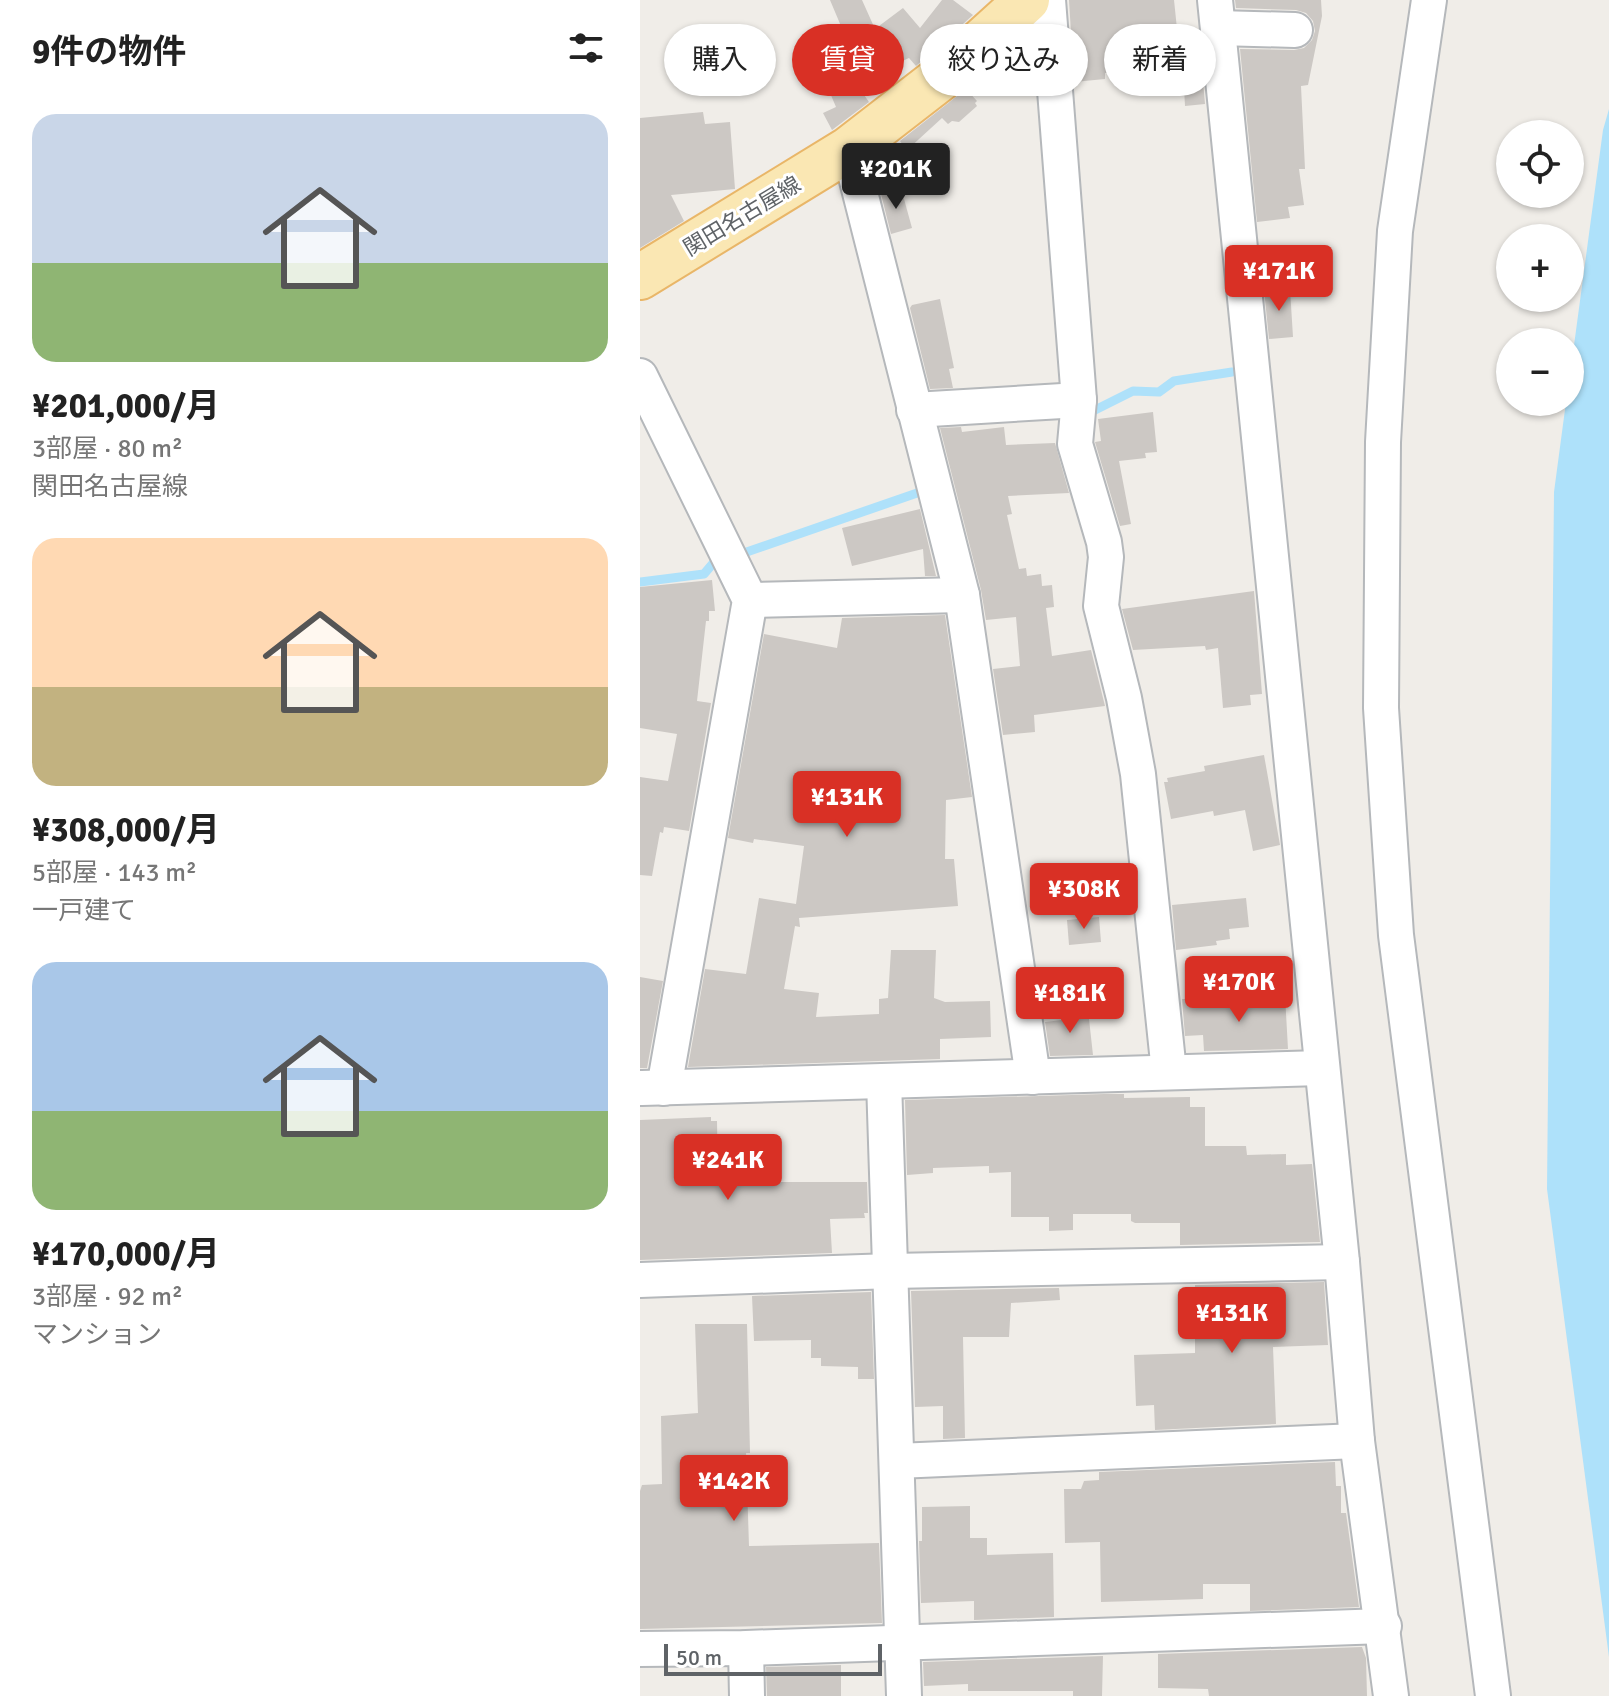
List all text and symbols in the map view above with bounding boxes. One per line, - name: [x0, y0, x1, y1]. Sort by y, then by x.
- chip: 購入: [664, 24, 776, 96]
- chip: 賃貸: [792, 24, 904, 96]
- chip: 絞り込み: [920, 24, 1088, 96]
- chip: 新着: [1104, 24, 1216, 96]
- icon: filters: [564, 26, 608, 70]
- text: 9件の物件: [32, 31, 186, 73]
- map controls: [1496, 120, 1584, 416]
- button: locate: [1496, 120, 1584, 208]
- pin: ¥201K: [840, 143, 952, 211]
- text: ¥201K: [860, 153, 932, 185]
- icon: home: [248, 166, 392, 310]
- street label: 関田名古屋線: [678, 170, 806, 262]
- button: +: [1496, 224, 1584, 312]
- pin: ¥171K: [1223, 245, 1335, 313]
- text: ¥171K: [1243, 255, 1315, 287]
- button: −: [1496, 328, 1584, 416]
- text: ¥201,000/月: [32, 385, 220, 427]
- text: 3部屋 · 80 m²: [32, 433, 183, 465]
- text: 関田名古屋線: [32, 471, 188, 503]
- icon: home: [248, 590, 392, 734]
- pin: ¥131K: [791, 771, 903, 839]
- text: ¥131K: [811, 781, 883, 813]
- text: ¥308,000/月: [32, 809, 220, 851]
- text: 5部屋 · 143 m²: [32, 857, 197, 889]
- pin: ¥308K: [1028, 863, 1140, 931]
- text: ¥308K: [1048, 873, 1120, 905]
- text: 一戸建て: [32, 895, 136, 927]
- pin: ¥170K: [1183, 956, 1295, 1024]
- text: ¥170K: [1203, 966, 1275, 998]
- pin: ¥181K: [1014, 967, 1126, 1035]
- text: ¥181K: [1034, 977, 1106, 1009]
- icon: home: [248, 1014, 392, 1158]
- pin: ¥241K: [672, 1134, 784, 1202]
- text: ¥241K: [692, 1144, 764, 1176]
- text: ¥170,000/月: [32, 1233, 220, 1275]
- text: 3部屋 · 92 m²: [32, 1281, 183, 1313]
- pin: ¥131K: [1176, 1287, 1288, 1355]
- text: ¥131K: [1196, 1297, 1268, 1329]
- text: マンション: [32, 1319, 162, 1351]
- pin: ¥142K: [678, 1455, 790, 1523]
- text: ¥142K: [698, 1465, 770, 1497]
- scale bar: [664, 1640, 882, 1676]
- text: 50 m: [676, 1644, 722, 1671]

